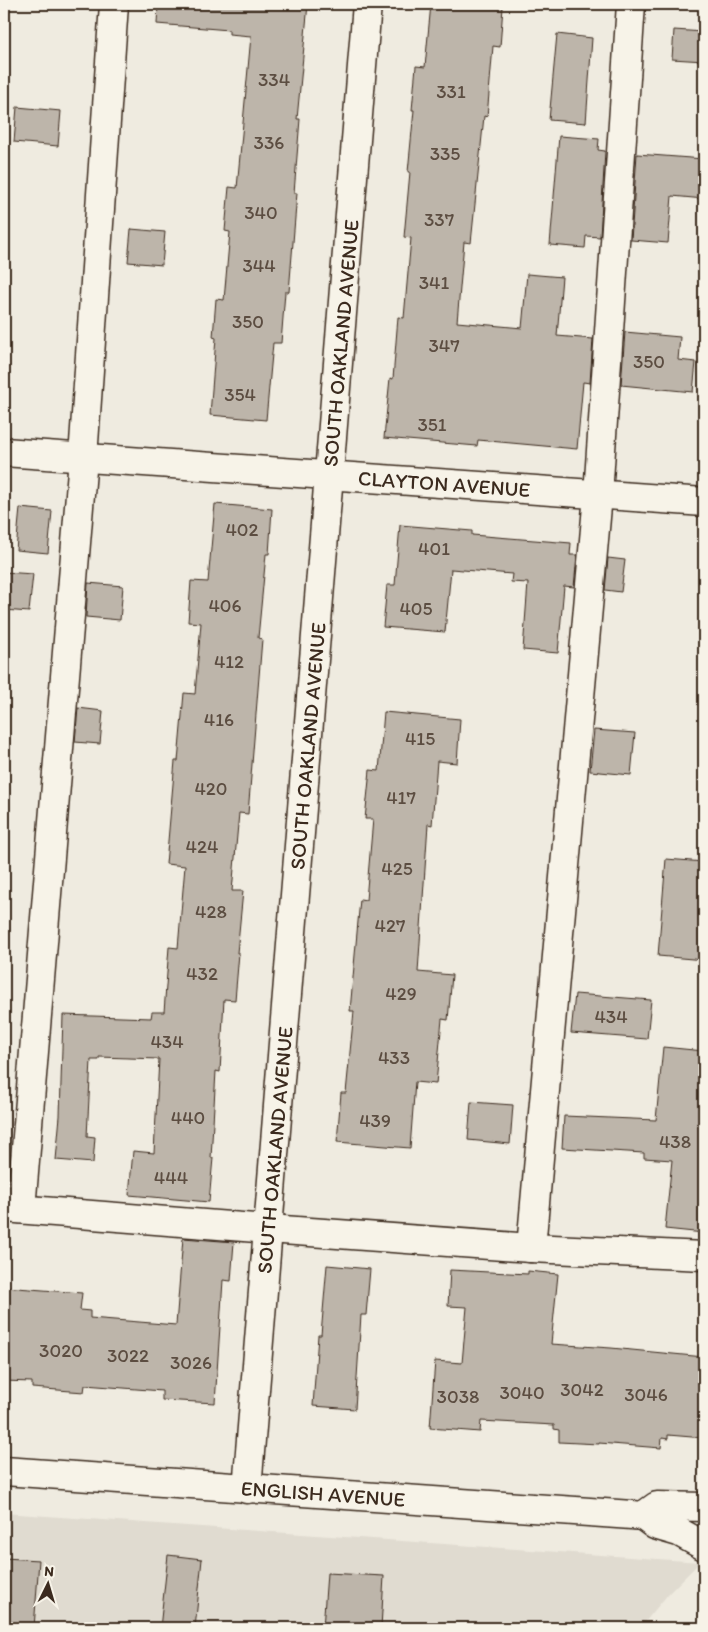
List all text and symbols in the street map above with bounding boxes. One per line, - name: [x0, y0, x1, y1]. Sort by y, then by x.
- house number: 334: [258, 68, 290, 91]
- house number: 331: [436, 80, 466, 103]
- house number: 336: [254, 131, 284, 154]
- house number: 335: [430, 142, 460, 165]
- house number: 340: [244, 201, 278, 224]
- house number: 337: [424, 208, 454, 231]
- street label: SOUTH OAKLAND AVENUE: [317, 218, 364, 468]
- house number: 344: [242, 254, 276, 277]
- house number: 341: [419, 271, 449, 294]
- house number: 350: [232, 310, 264, 333]
- house number: 347: [428, 334, 460, 357]
- house number: 350: [633, 350, 665, 373]
- house number: 354: [224, 383, 256, 406]
- house number: 351: [417, 413, 447, 436]
- street label: CLAYTON AVENUE: [357, 465, 531, 502]
- house number: 402: [225, 518, 259, 541]
- house number: 401: [418, 537, 450, 560]
- house number: 406: [208, 594, 242, 617]
- house number: 405: [399, 597, 433, 620]
- street label: SOUTH OAKLAND AVENUE: [284, 621, 331, 871]
- house number: 412: [214, 650, 244, 673]
- house number: 416: [204, 708, 234, 731]
- house number: 415: [405, 727, 435, 750]
- house number: 420: [194, 777, 228, 800]
- house number: 417: [386, 786, 416, 809]
- house number: 424: [186, 835, 218, 858]
- house number: 425: [381, 857, 413, 880]
- house number: 428: [195, 900, 227, 923]
- house number: 427: [375, 914, 405, 937]
- house number: 432: [186, 962, 218, 985]
- house number: 429: [385, 982, 417, 1005]
- house number: 434: [594, 1005, 628, 1028]
- street label: SOUTH OAKLAND AVENUE: [251, 1025, 298, 1275]
- house number: 434: [150, 1030, 184, 1053]
- house number: 433: [378, 1046, 410, 1069]
- house number: 440: [171, 1106, 205, 1129]
- house number: 439: [359, 1109, 391, 1132]
- house number: 438: [659, 1130, 691, 1153]
- house number: 444: [154, 1166, 188, 1189]
- house number: 3020: [39, 1339, 83, 1362]
- house number: 3022: [107, 1344, 149, 1367]
- house number: 3026: [170, 1351, 212, 1374]
- house number: 3042: [560, 1378, 604, 1401]
- house number: 3040: [499, 1381, 545, 1404]
- house number: 3046: [624, 1383, 668, 1406]
- house number: 3038: [437, 1385, 479, 1408]
- street label: ENGLISH AVENUE: [240, 1475, 406, 1512]
- north arrow: [22, 1560, 72, 1610]
- text: N: [44, 1563, 55, 1580]

